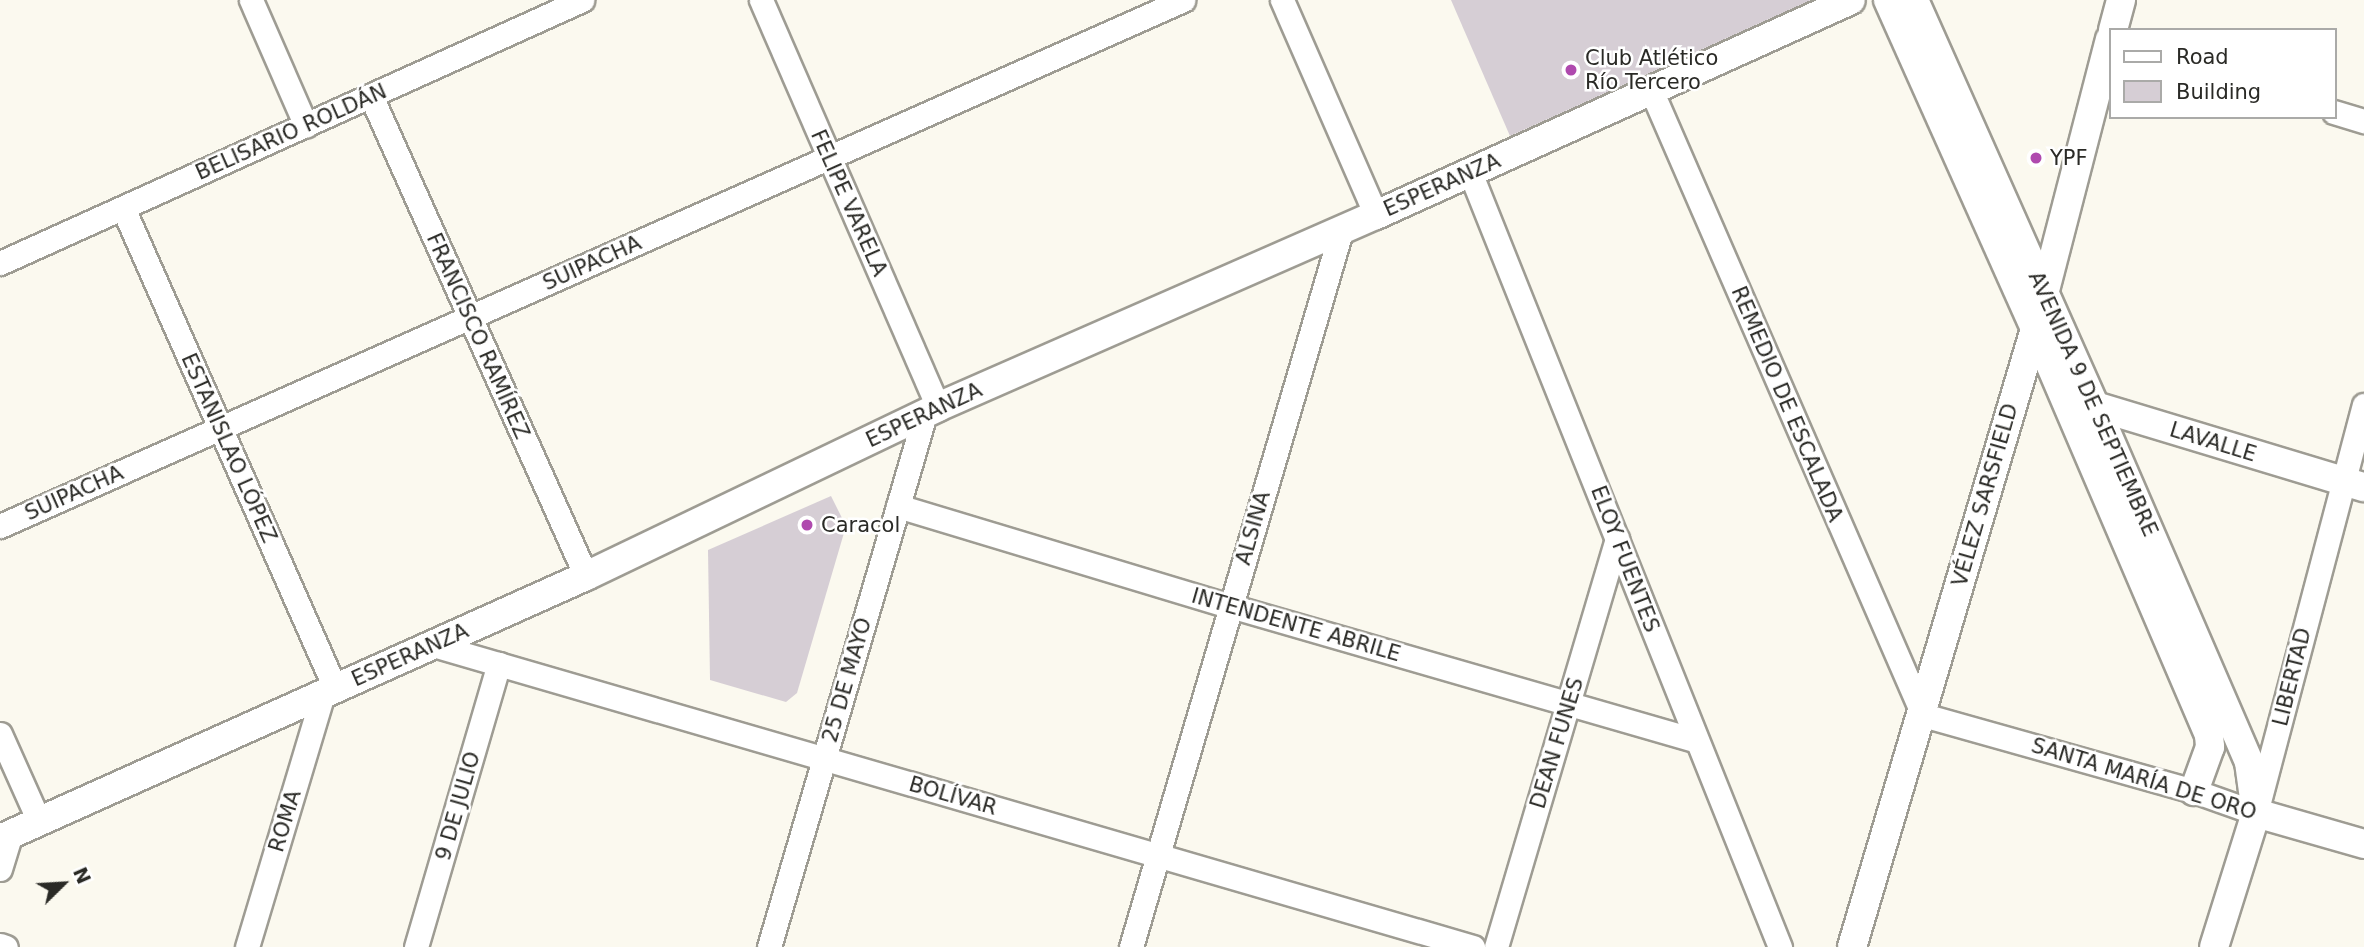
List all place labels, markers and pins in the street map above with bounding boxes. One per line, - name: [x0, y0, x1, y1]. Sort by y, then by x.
- place label: Club Atlético Río Tercero: [1585, 45, 1718, 95]
- marker: Club Atlético Río Tercero: [1563, 62, 1579, 78]
- place label: YPF: [2050, 145, 2088, 171]
- marker: YPF: [2028, 150, 2044, 166]
- place label: Caracol: [821, 512, 900, 538]
- marker: Caracol: [799, 517, 815, 533]

